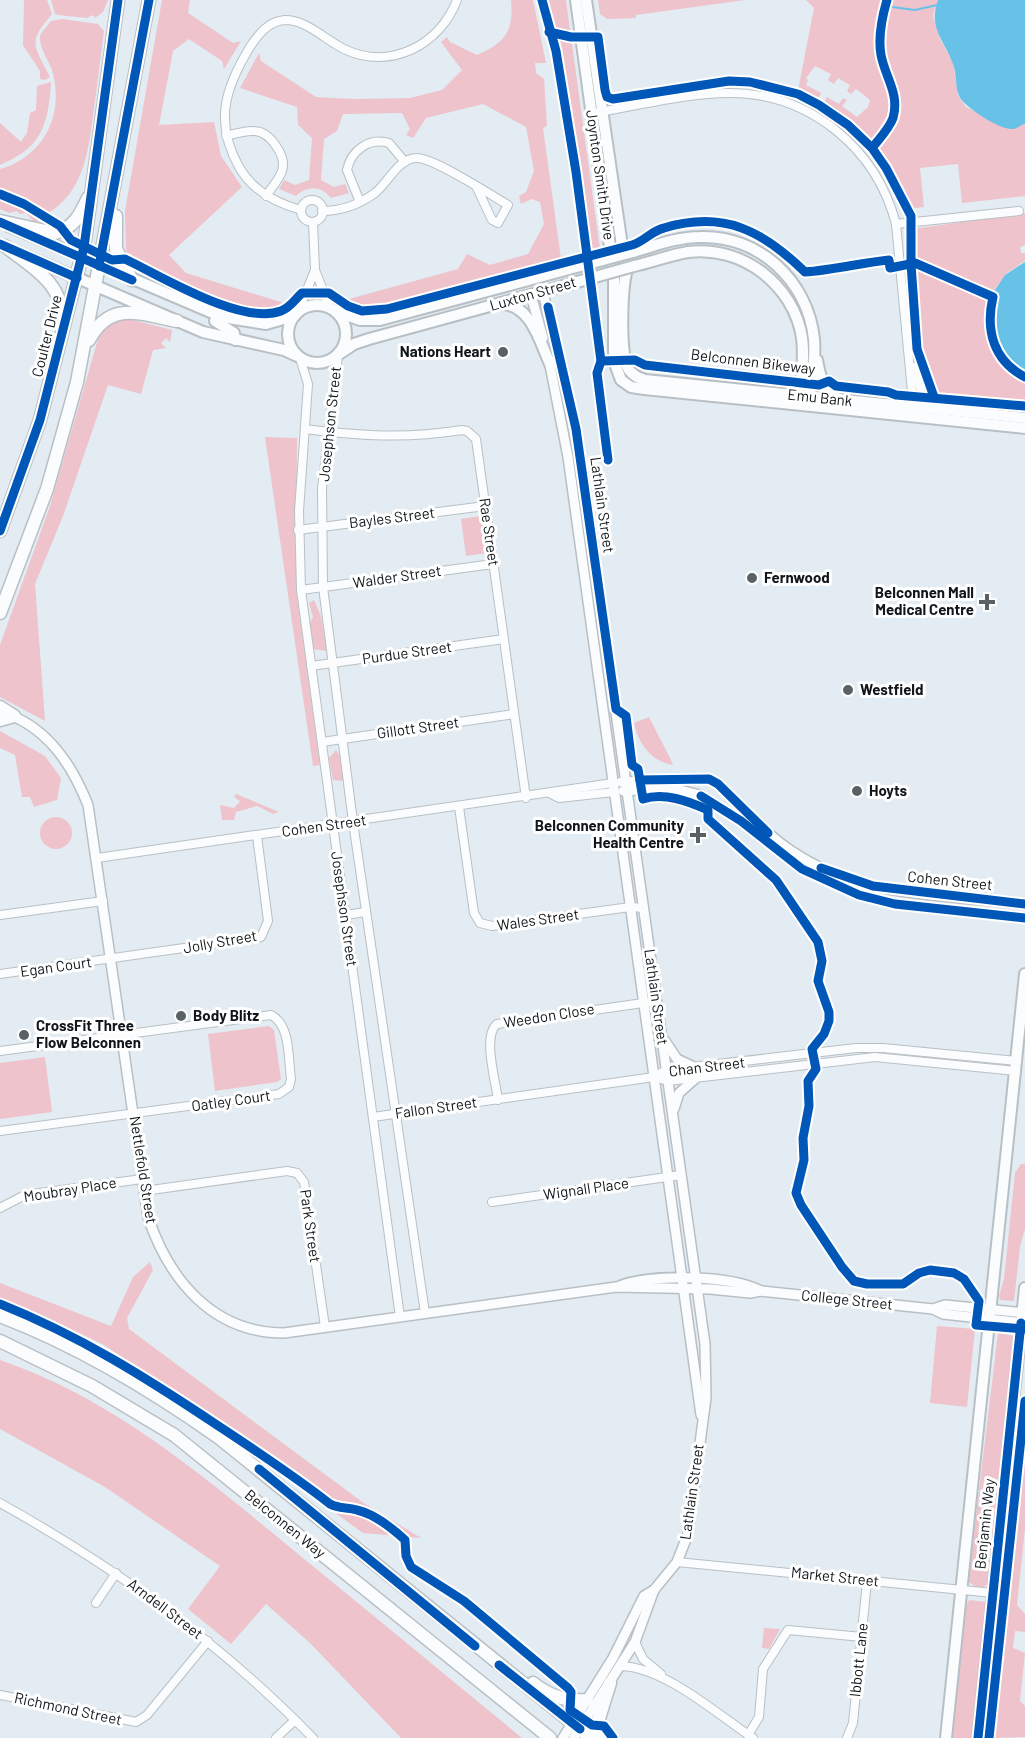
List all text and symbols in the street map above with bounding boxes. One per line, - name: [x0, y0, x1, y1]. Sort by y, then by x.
- street label: Joynton Smith Drive: [583, 109, 619, 241]
- street label: Luxton Street: [487, 272, 578, 314]
- street label: Coulter Drive: [27, 293, 65, 379]
- place label: Nations Heart: [400, 342, 491, 360]
- street label: Belconnen Bikeway: [690, 344, 816, 378]
- marker: Nations Heart: [496, 345, 510, 359]
- street label: Josephson Street: [314, 365, 344, 482]
- street label: Emu Bank: [787, 385, 854, 409]
- street label: Lathlain Street: [587, 456, 619, 554]
- street label: Rae Street: [476, 497, 504, 567]
- street label: Bayles Street: [348, 503, 436, 531]
- street label: Walder Street: [351, 561, 442, 591]
- place label: Fernwood: [764, 568, 830, 586]
- marker: Fernwood: [745, 571, 759, 585]
- place label: Belconnen Mall Medical Centre: [875, 583, 974, 618]
- marker: Belconnen Mall Medical Centre: [978, 593, 996, 611]
- street label: Purdue Street: [361, 637, 453, 667]
- place label: Westfield: [860, 680, 923, 698]
- marker: Westfield: [841, 683, 855, 697]
- street label: Gillott Street: [376, 712, 460, 742]
- place label: Hoyts: [869, 781, 908, 799]
- marker: Hoyts: [850, 784, 864, 798]
- street label: Cohen Street: [280, 810, 367, 840]
- place label: Belconnen Community Health Centre: [535, 816, 684, 851]
- marker: Belconnen Community Health Centre: [689, 826, 707, 844]
- street label: Josephson Street: [328, 850, 362, 967]
- street label: Cohen Street: [907, 867, 993, 893]
- street label: Wales Street: [496, 904, 580, 934]
- street label: Jolly Street: [182, 926, 258, 956]
- street label: Lathlain Street: [641, 948, 673, 1046]
- street label: Egan Court: [19, 952, 93, 980]
- street label: Weedon Close: [502, 999, 596, 1031]
- place label: Body Blitz: [193, 1006, 259, 1024]
- marker: Body Blitz: [174, 1009, 188, 1023]
- place label: CrossFit Three Flow Belconnen: [36, 1016, 141, 1051]
- marker: CrossFit Three Flow Belconnen: [17, 1028, 31, 1042]
- street label: Chan Street: [668, 1052, 746, 1080]
- street label: Oatley Court: [190, 1086, 272, 1114]
- street label: Fallon Street: [394, 1092, 478, 1122]
- street label: Nettlefold Street: [127, 1115, 161, 1225]
- street label: Moubray Place: [22, 1173, 118, 1205]
- street label: Wignall Place: [542, 1173, 630, 1203]
- street label: Park Street: [297, 1188, 325, 1263]
- street label: College Street: [800, 1285, 894, 1313]
- street label: Lathlain Street: [675, 1443, 707, 1541]
- street label: Benjamin Way: [970, 1478, 998, 1570]
- street label: Belconnen Way: [242, 1485, 330, 1561]
- street label: Market Street: [790, 1562, 880, 1590]
- street label: Arndell Street: [124, 1574, 207, 1642]
- street label: Ibbott Lane: [845, 1622, 871, 1698]
- street label: Richmond Street: [13, 1688, 124, 1728]

